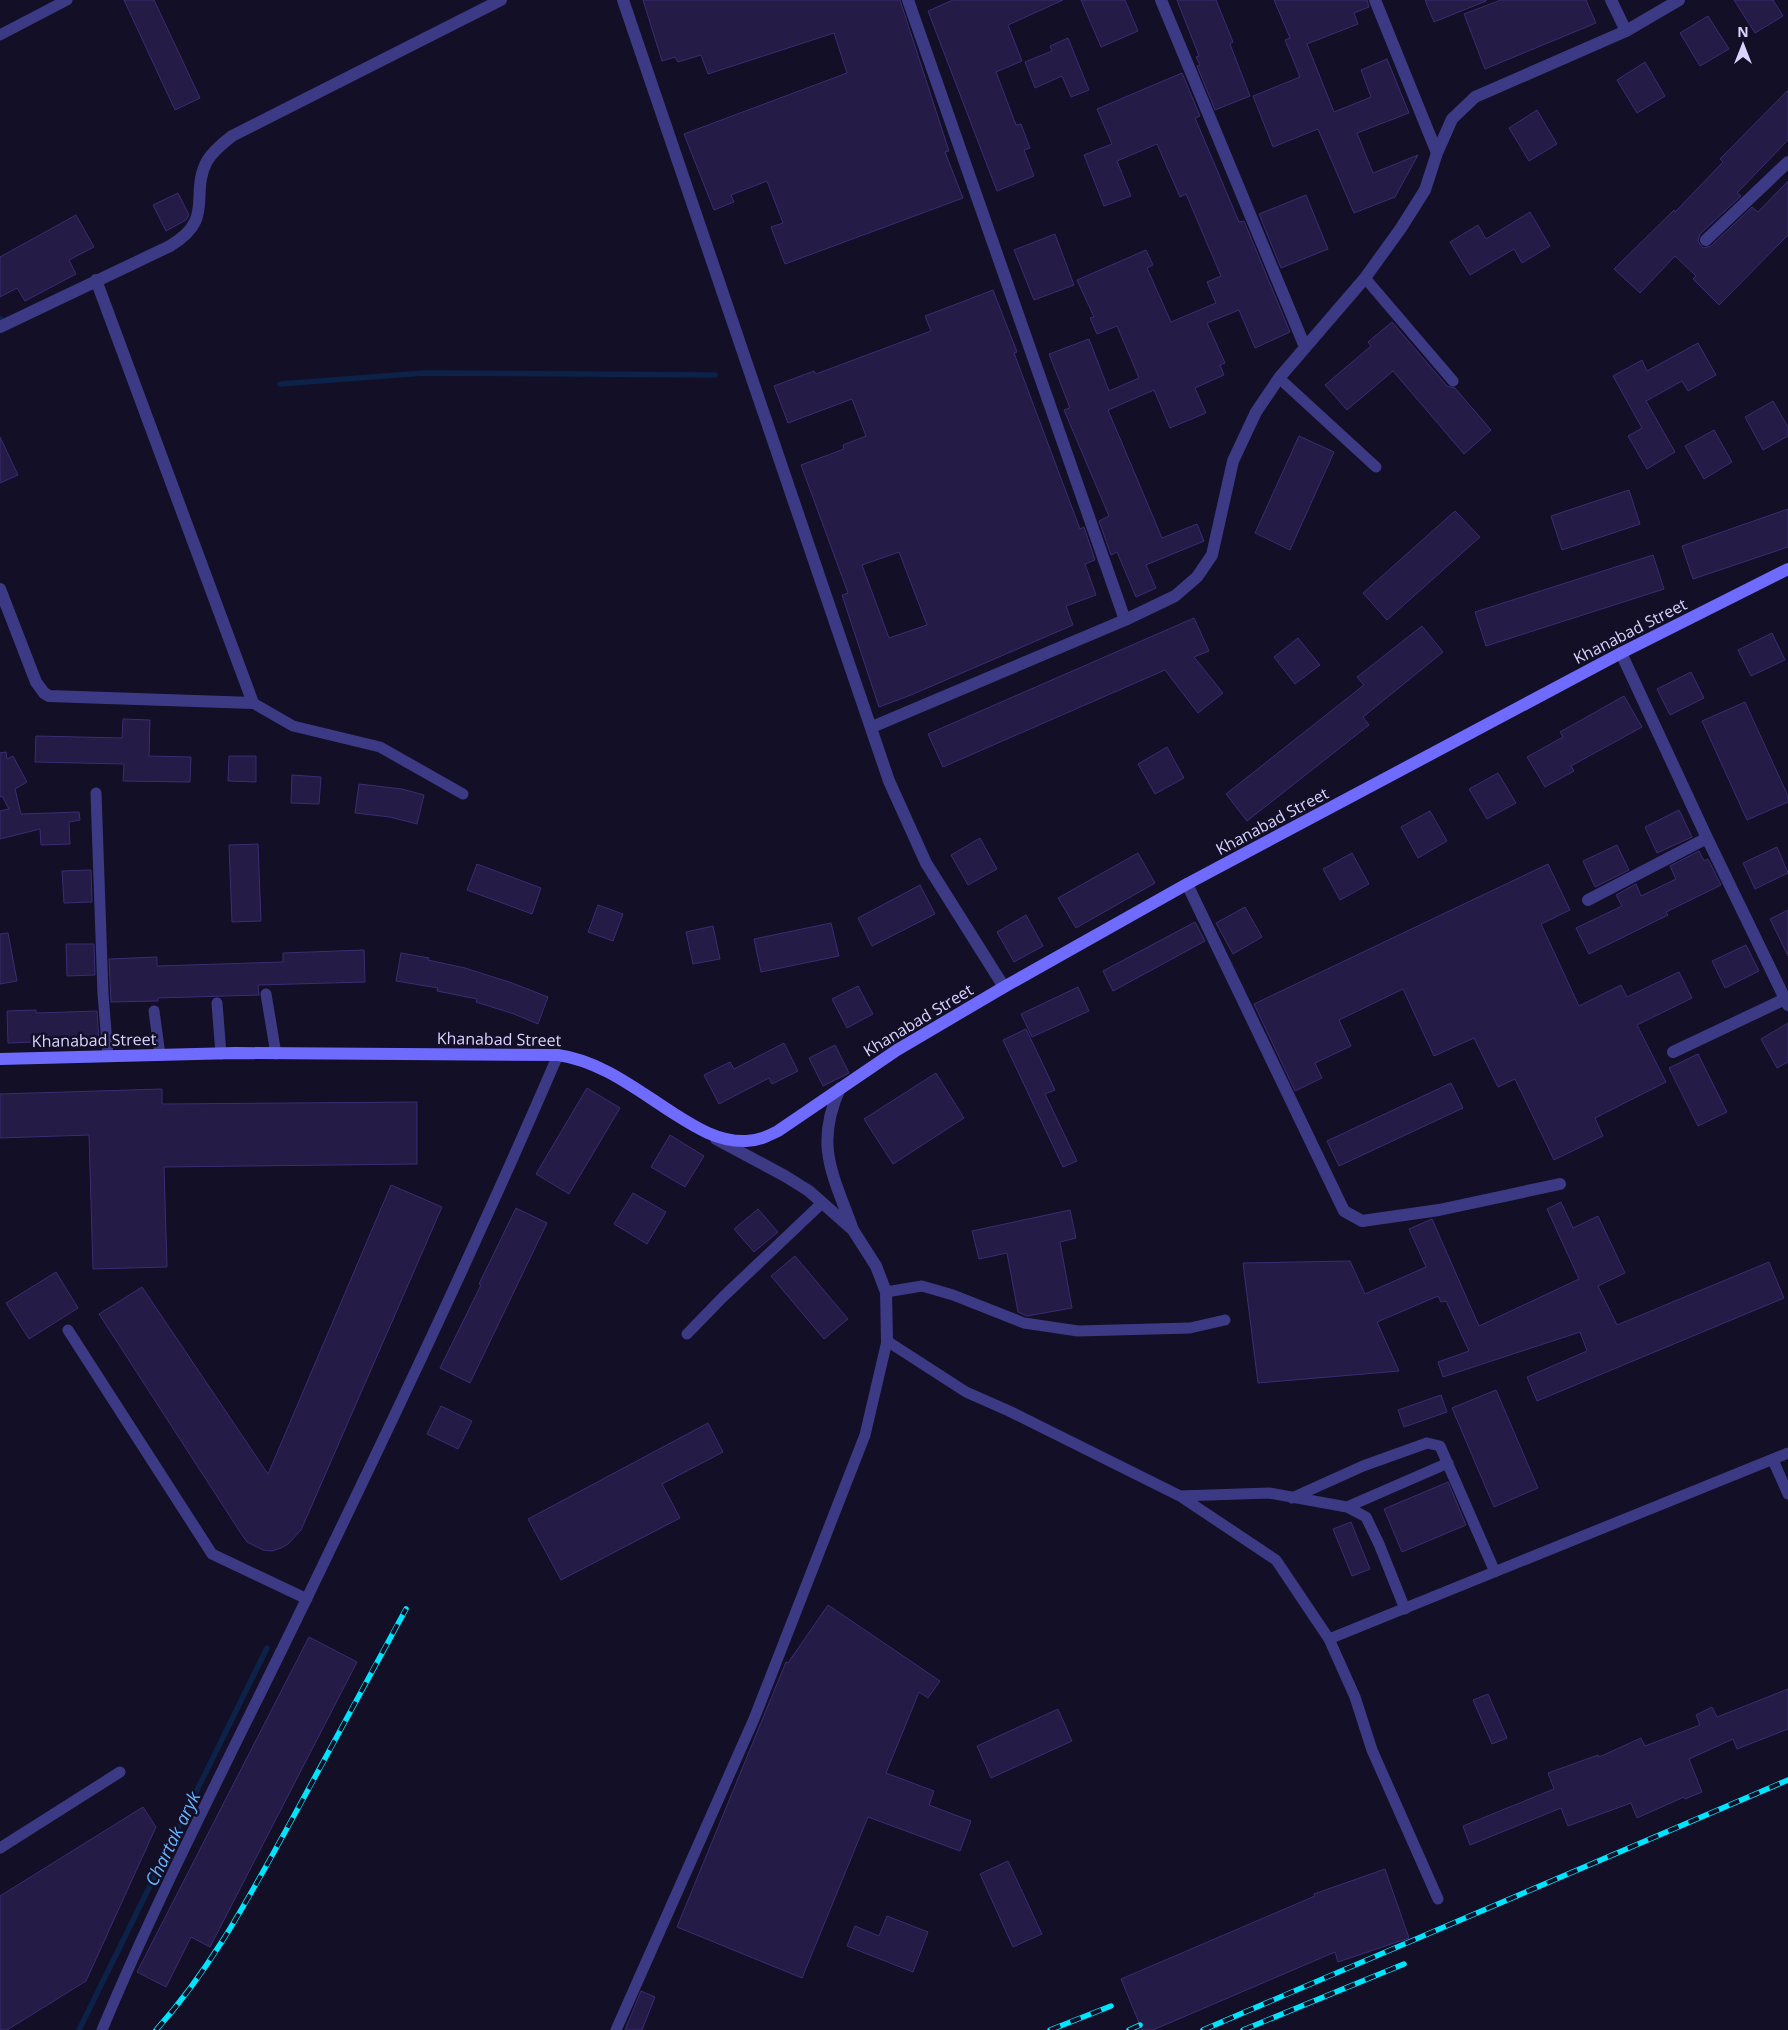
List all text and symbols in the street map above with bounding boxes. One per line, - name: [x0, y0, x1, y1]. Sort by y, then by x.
- north arrow: [1718, 20, 1768, 70]
- text: N: [1737, 22, 1749, 41]
- street label: Khanabad Street: [1570, 593, 1691, 669]
- street label: Khanabad Street: [1212, 782, 1332, 860]
- street label: Khanabad Street: [859, 978, 977, 1061]
- street label: Khanabad Street: [437, 1027, 562, 1051]
- street label: Khanabad Street: [32, 1028, 157, 1052]
- water label: Chartak aryk: [139, 1786, 206, 1890]

